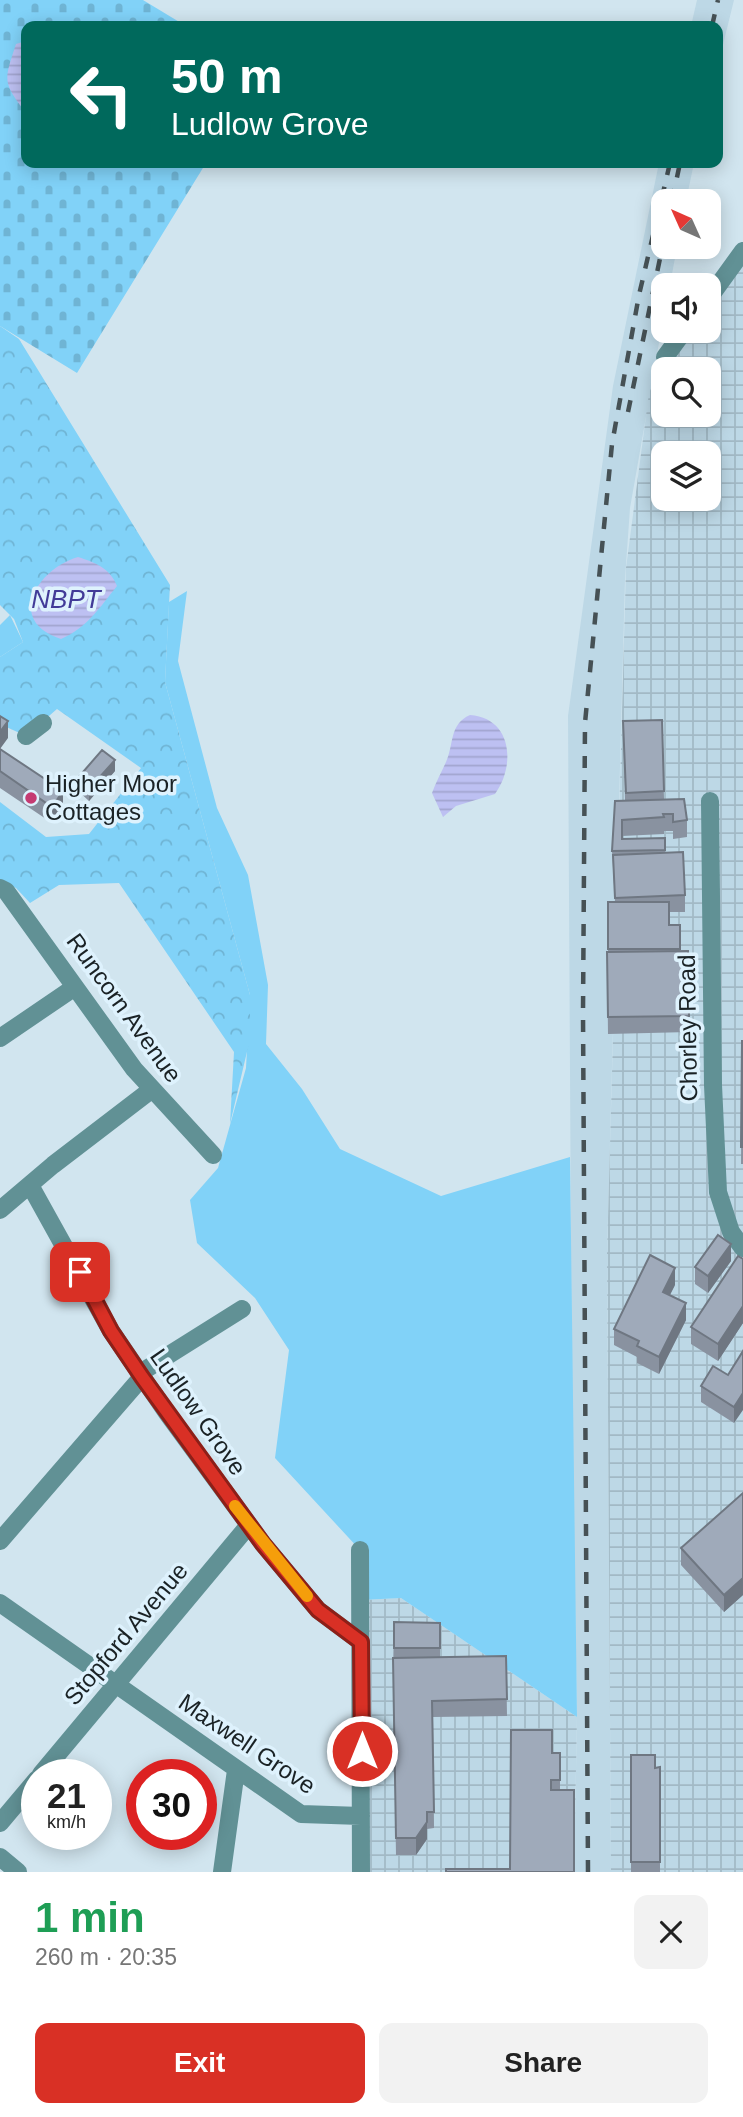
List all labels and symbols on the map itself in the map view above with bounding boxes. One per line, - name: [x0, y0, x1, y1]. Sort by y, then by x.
- north arrow: [651, 189, 721, 259]
- water label: NBPT: [31, 584, 103, 614]
- place label: Higher Moor Cottages: [45, 770, 177, 825]
- marker: Higher Moor Cottages: [23, 790, 39, 806]
- street label: Runcorn Avenue: [61, 928, 187, 1087]
- street label: Chorley Road: [673, 954, 702, 1102]
- pin: [50, 1242, 110, 1302]
- street label: Ludlow Grove: [145, 1343, 252, 1480]
- street label: Stopford Avenue: [58, 1557, 193, 1710]
- street label: Maxwell Grove: [174, 1688, 321, 1799]
- position arrow: [325, 1714, 399, 1788]
- speed limit sign: 30: [126, 1759, 217, 1850]

